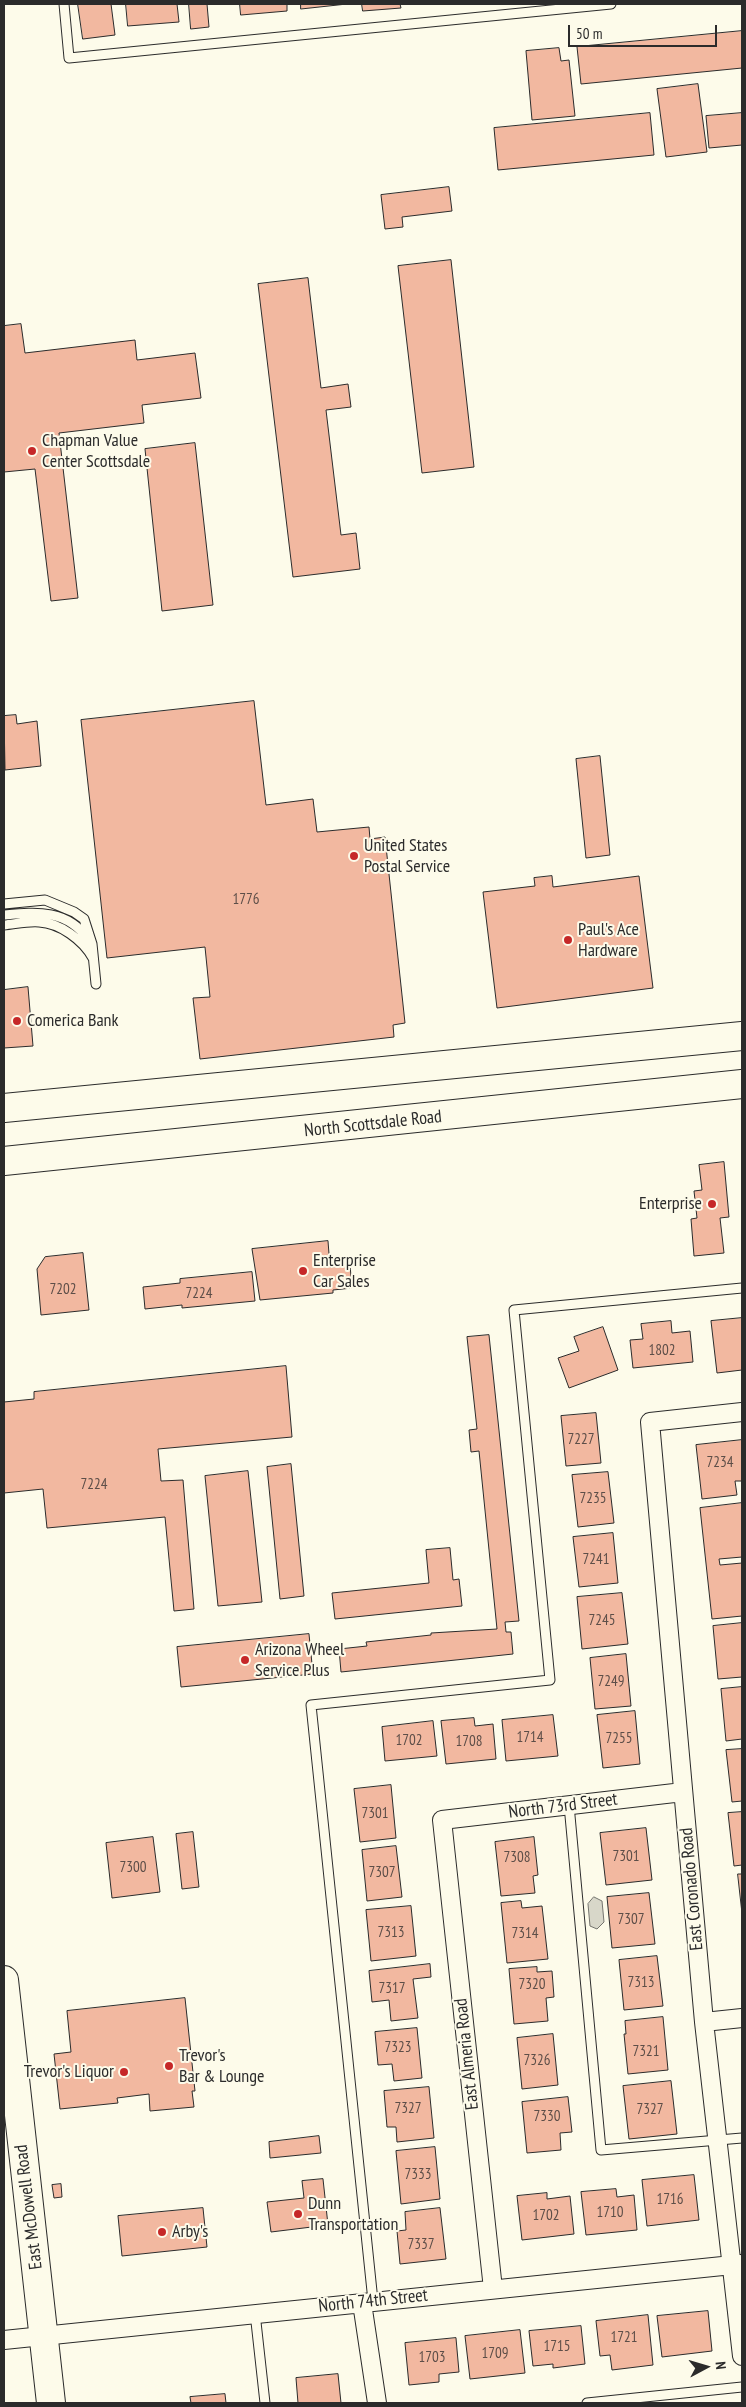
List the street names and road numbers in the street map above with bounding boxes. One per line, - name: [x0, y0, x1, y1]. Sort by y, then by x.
- street label: North Scottsdale Road: [303, 1106, 443, 1142]
- street label: North 73rd Street: [507, 1789, 619, 1823]
- street label: East Coronado Road: [676, 1827, 708, 1951]
- street label: East Almeria Road: [450, 1997, 484, 2111]
- street label: East McDowell Road: [11, 2143, 47, 2271]
- street label: North 74th Street: [317, 2285, 429, 2317]

